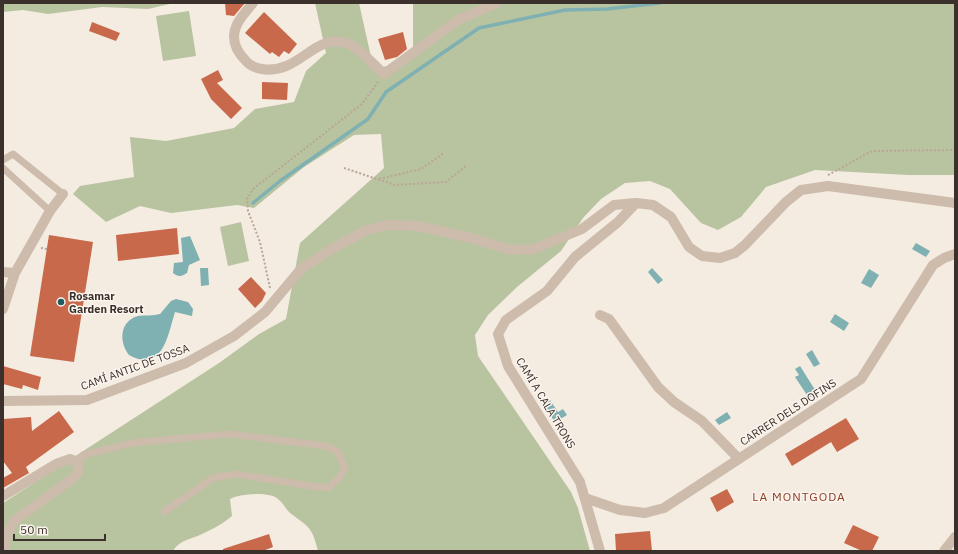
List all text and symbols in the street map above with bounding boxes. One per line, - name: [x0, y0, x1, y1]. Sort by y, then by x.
- place label: Rosamar Garden Resort: [69, 289, 143, 316]
- marker: Rosamar Garden Resort: [56, 297, 66, 307]
- street label: CAMÍ ANTIC DE TOSSA: [79, 341, 191, 393]
- street label: CAMÍ A CALA TRONS: [513, 355, 579, 451]
- street label: CARRER DELS DOFINS: [737, 376, 839, 448]
- district label: LA MONTGODA: [752, 489, 846, 504]
- scale bar: [14, 516, 105, 542]
- text: 50 m: [20, 522, 48, 537]

